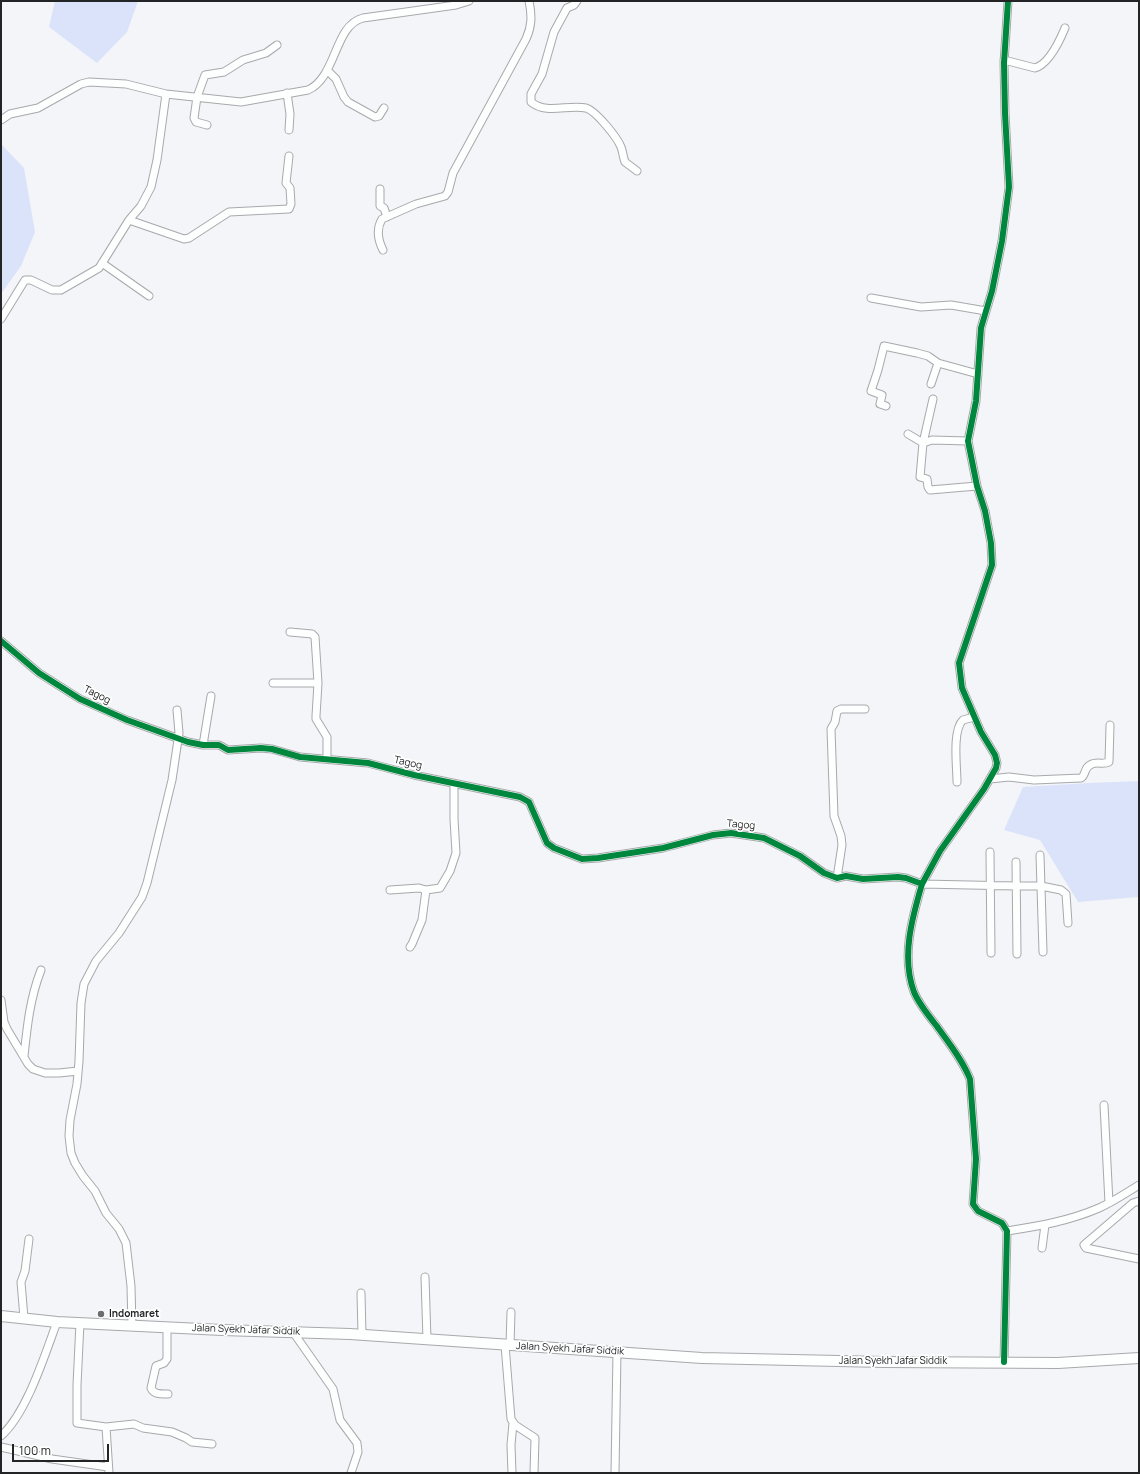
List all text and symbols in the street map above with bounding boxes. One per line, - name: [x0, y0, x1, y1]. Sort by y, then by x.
- street label: Tagog: [82, 683, 112, 707]
- street label: Tagog: [393, 754, 423, 772]
- street label: Tagog: [726, 818, 756, 832]
- place label: Indomaret: [109, 1308, 159, 1320]
- marker: Indomaret: [96, 1309, 106, 1319]
- street label: Jalan Syekh Jafar Siddik: [192, 1322, 300, 1338]
- street label: Jalan Syekh Jafar Siddik: [516, 1340, 624, 1358]
- street label: Jalan Syekh Jafar Siddik: [839, 1355, 947, 1367]
- scale bar: [14, 1436, 111, 1462]
- text: 100 m: [19, 1442, 51, 1459]

